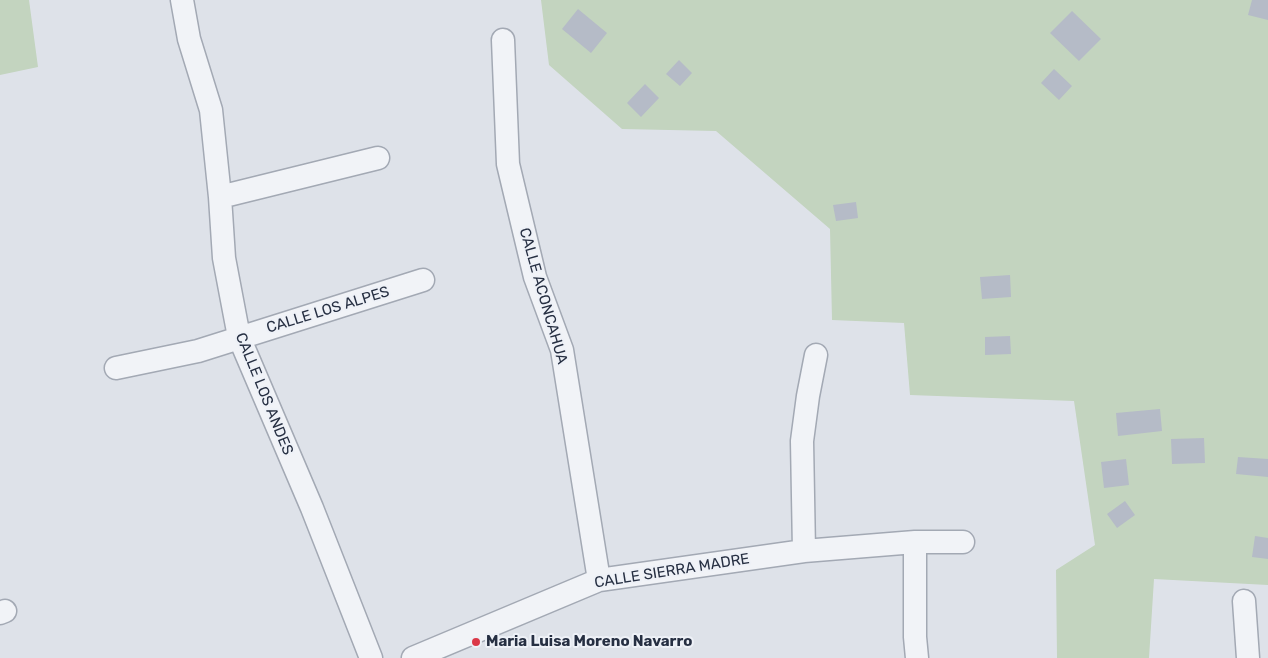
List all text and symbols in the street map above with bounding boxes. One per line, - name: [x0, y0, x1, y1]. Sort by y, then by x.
- street label: CALLE ACONCAHUA: [515, 226, 571, 366]
- street label: CALLE LOS ALPES: [264, 283, 392, 337]
- street label: CALLE LOS ANDES: [231, 330, 297, 458]
- street label: CALLE SIERRA MADRE: [593, 550, 751, 592]
- place label: Maria Luisa Moreno Navarro: [486, 633, 692, 651]
- marker: Maria Luisa Moreno Navarro: [470, 636, 482, 648]

